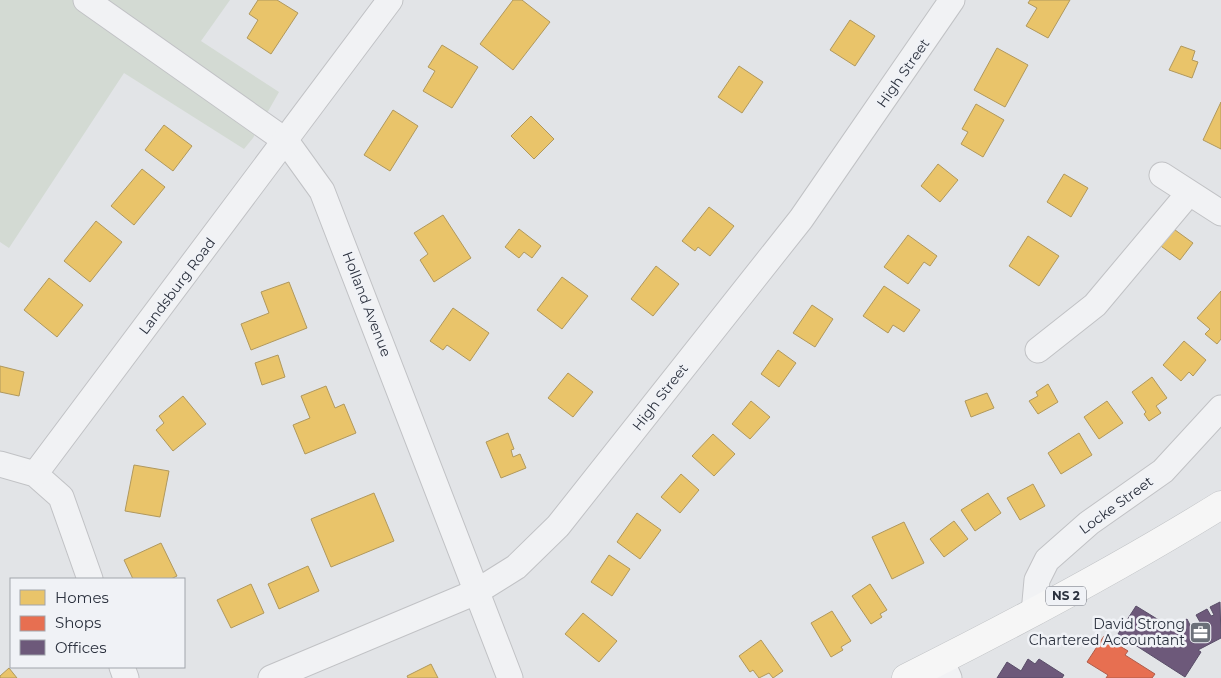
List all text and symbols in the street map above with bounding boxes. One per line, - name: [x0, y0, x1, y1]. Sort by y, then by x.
- street label: High Street: [873, 35, 934, 111]
- street label: Landsburg Road: [135, 234, 219, 338]
- street label: Holland Avenue: [339, 249, 395, 359]
- street label: High Street: [628, 360, 692, 434]
- street label: Locke Street: [1075, 472, 1157, 538]
- legend: [10, 578, 185, 668]
- road number: NS 2: [1046, 586, 1086, 606]
- text: Homes: [55, 588, 109, 607]
- text: Shops: [55, 613, 101, 632]
- place label: David Strong Chartered Accountant: [1029, 615, 1185, 649]
- office icon: David Strong Chartered Accountant: [1189, 620, 1213, 644]
- text: Offices: [55, 638, 107, 657]

